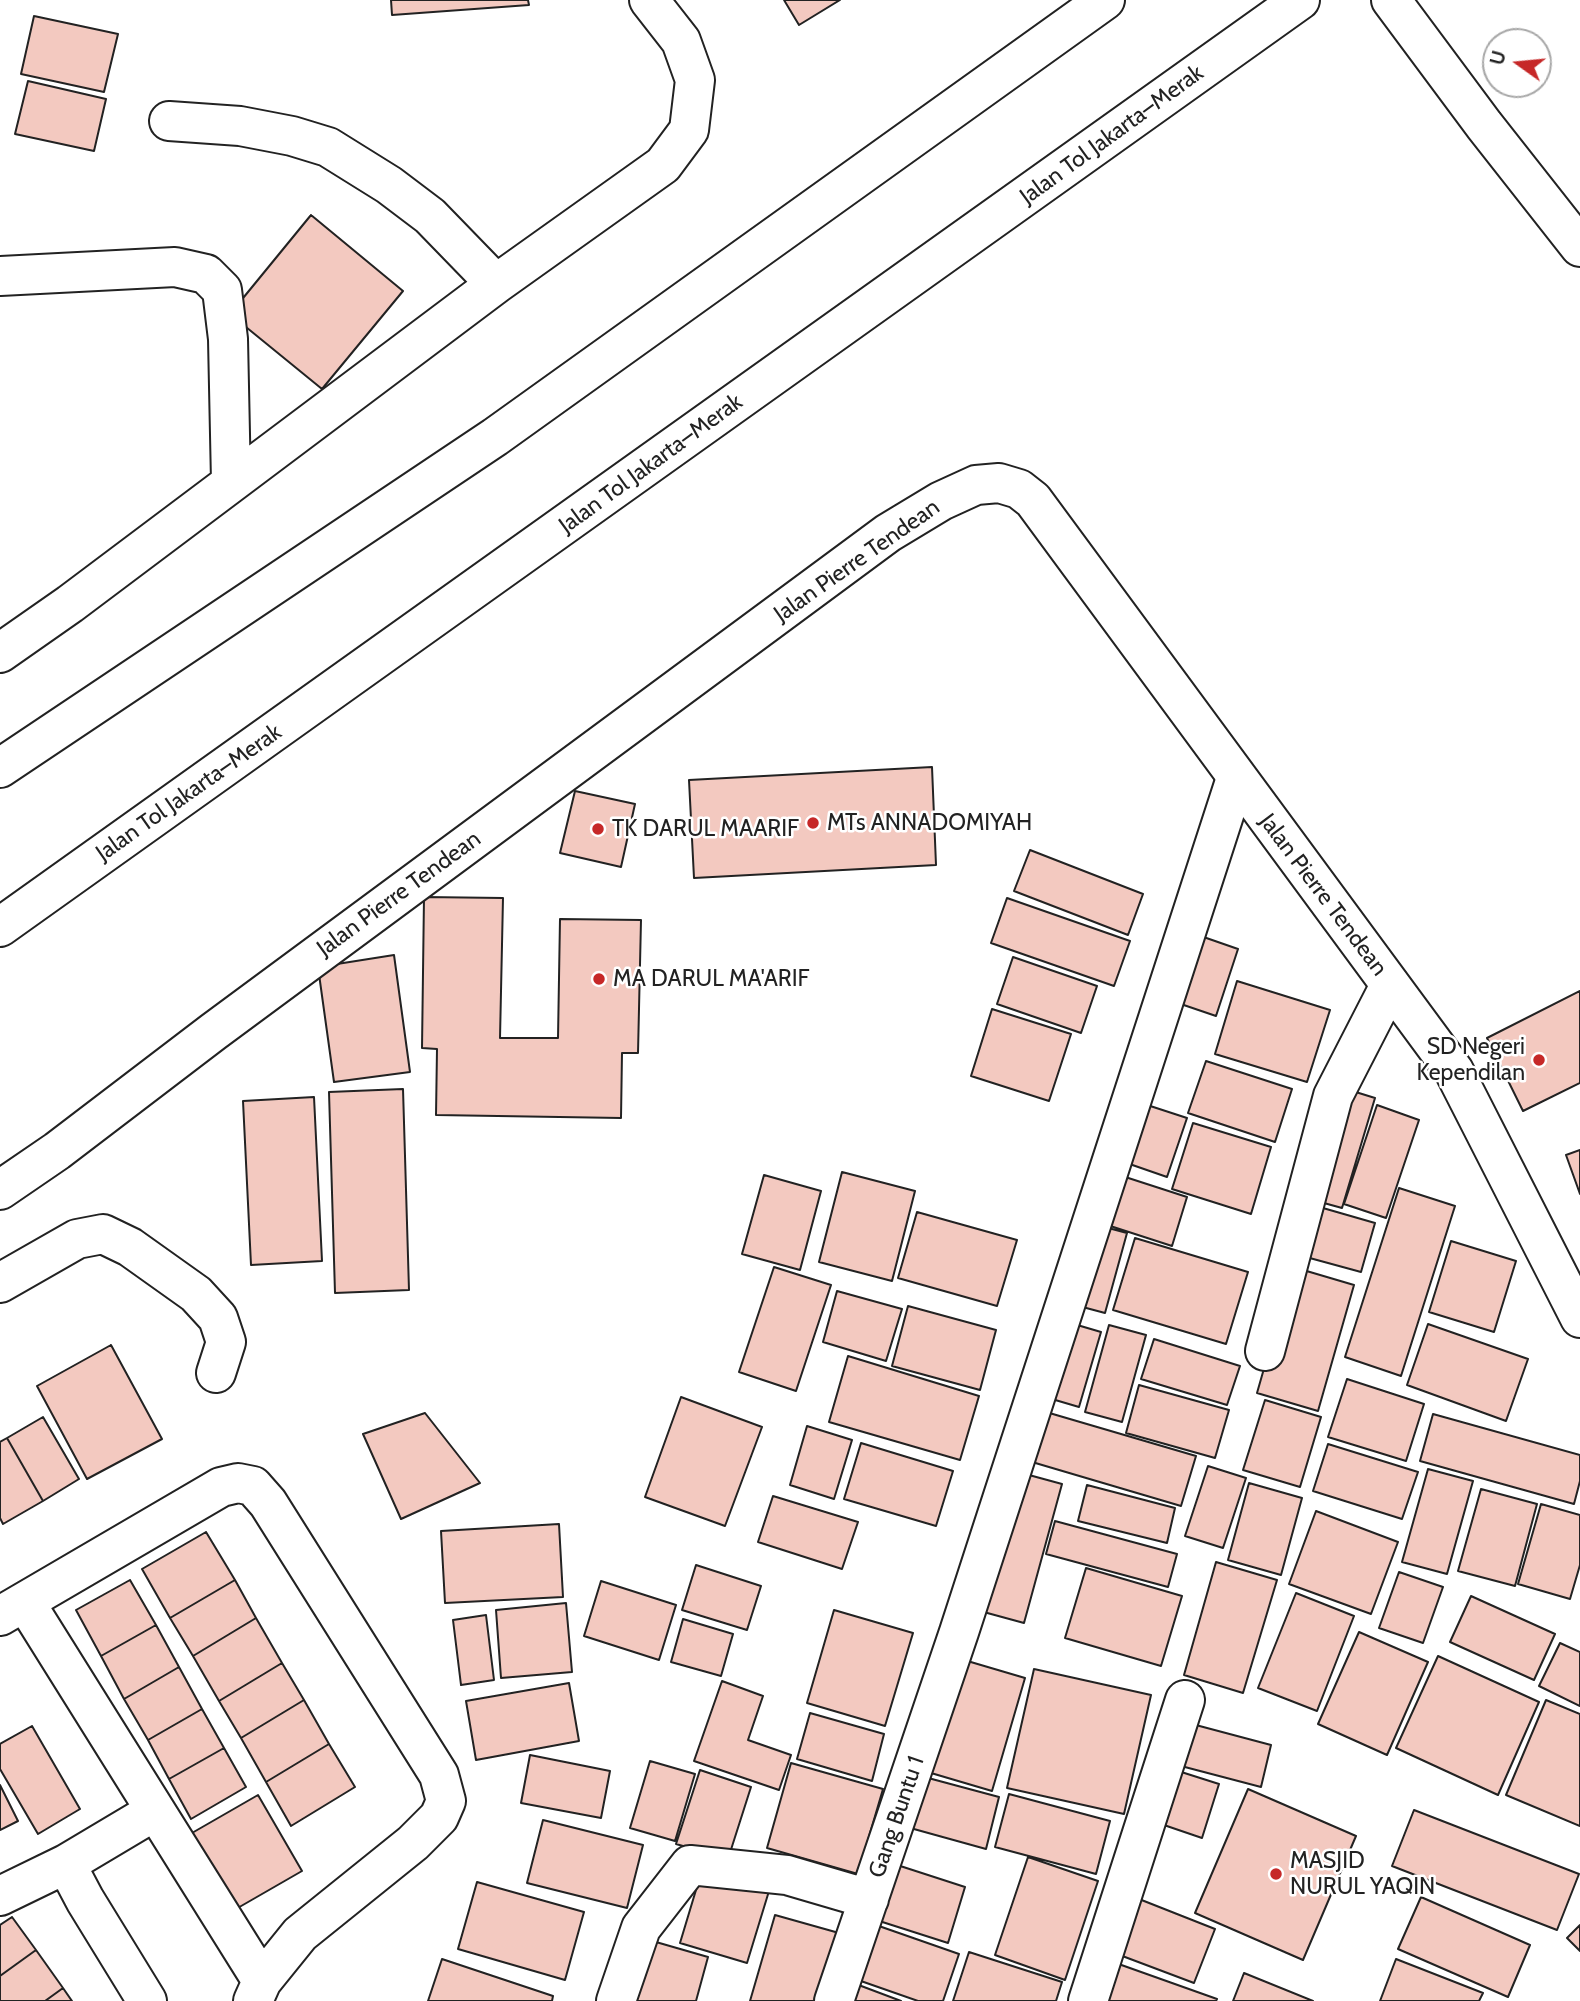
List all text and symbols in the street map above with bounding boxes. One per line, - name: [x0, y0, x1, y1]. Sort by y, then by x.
- north arrow: [1482, 28, 1552, 98]
- text: U: [1485, 48, 1511, 68]
- street label: Jalan Tol Jakarta–Merak: [1015, 59, 1209, 211]
- street label: Jalan Tol Jakarta–Merak: [554, 388, 748, 540]
- street label: Jalan Pierre Tendean: [769, 494, 945, 628]
- street label: Jalan Tol Jakarta–Merak: [91, 719, 287, 867]
- place label: MTs ANNADOMIYAH: [827, 809, 1032, 837]
- street label: Jalan Pierre Tendean: [1253, 809, 1393, 981]
- place label: TK DARUL MAARIF: [612, 815, 799, 843]
- marker: MTs ANNADOMIYAH: [805, 815, 821, 831]
- marker: TK DARUL MAARIF: [590, 821, 606, 837]
- street label: Jalan Pierre Tendean: [312, 825, 486, 963]
- place label: MA DARUL MA'ARIF: [613, 965, 810, 993]
- marker: MA DARUL MA'ARIF: [591, 971, 607, 987]
- place label: SD Negeri Kependilan: [1417, 1033, 1525, 1087]
- marker: SD Negeri Kependilan: [1531, 1052, 1547, 1068]
- street label: Gang Buntu 1: [863, 1753, 931, 1881]
- place label: MASJID NURUL YAQIN: [1290, 1847, 1435, 1901]
- marker: MASJID NURUL YAQIN: [1268, 1866, 1284, 1882]

